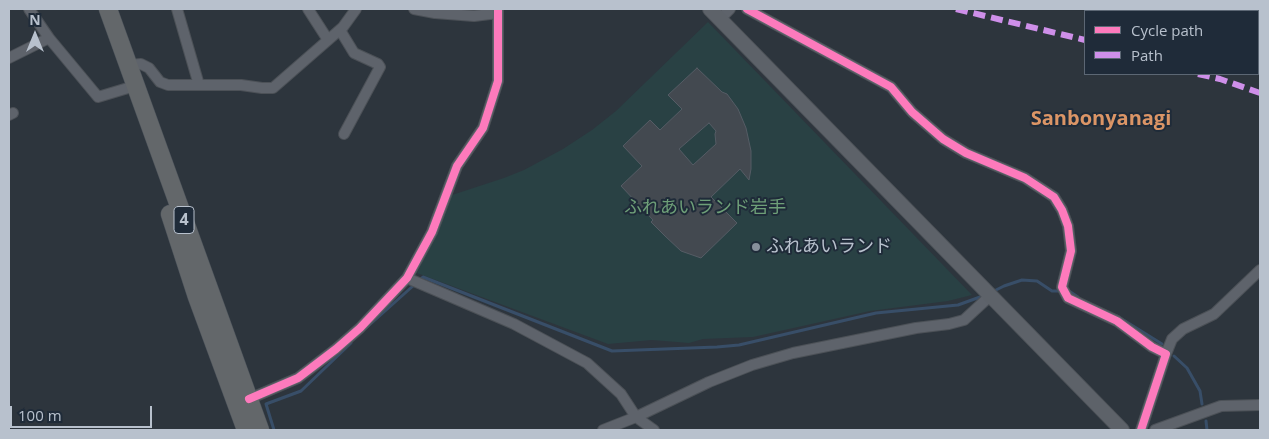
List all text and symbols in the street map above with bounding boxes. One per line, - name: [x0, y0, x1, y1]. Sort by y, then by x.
- north arrow: [10, 10, 60, 60]
- text: N: [29, 10, 41, 29]
- legend: [1084, 10, 1259, 75]
- text: Cycle path: [1131, 20, 1203, 40]
- text: Path: [1131, 45, 1163, 65]
- district label: Sanbonyanagi: [1031, 107, 1171, 131]
- park label: ふれあいランド岩手: [624, 197, 786, 219]
- road number: 4: [174, 206, 194, 234]
- place label: ふれあいランド: [766, 236, 892, 258]
- marker: ふれあいランド: [750, 241, 762, 253]
- scale bar: [12, 396, 155, 428]
- text: 100 m: [18, 405, 62, 425]

